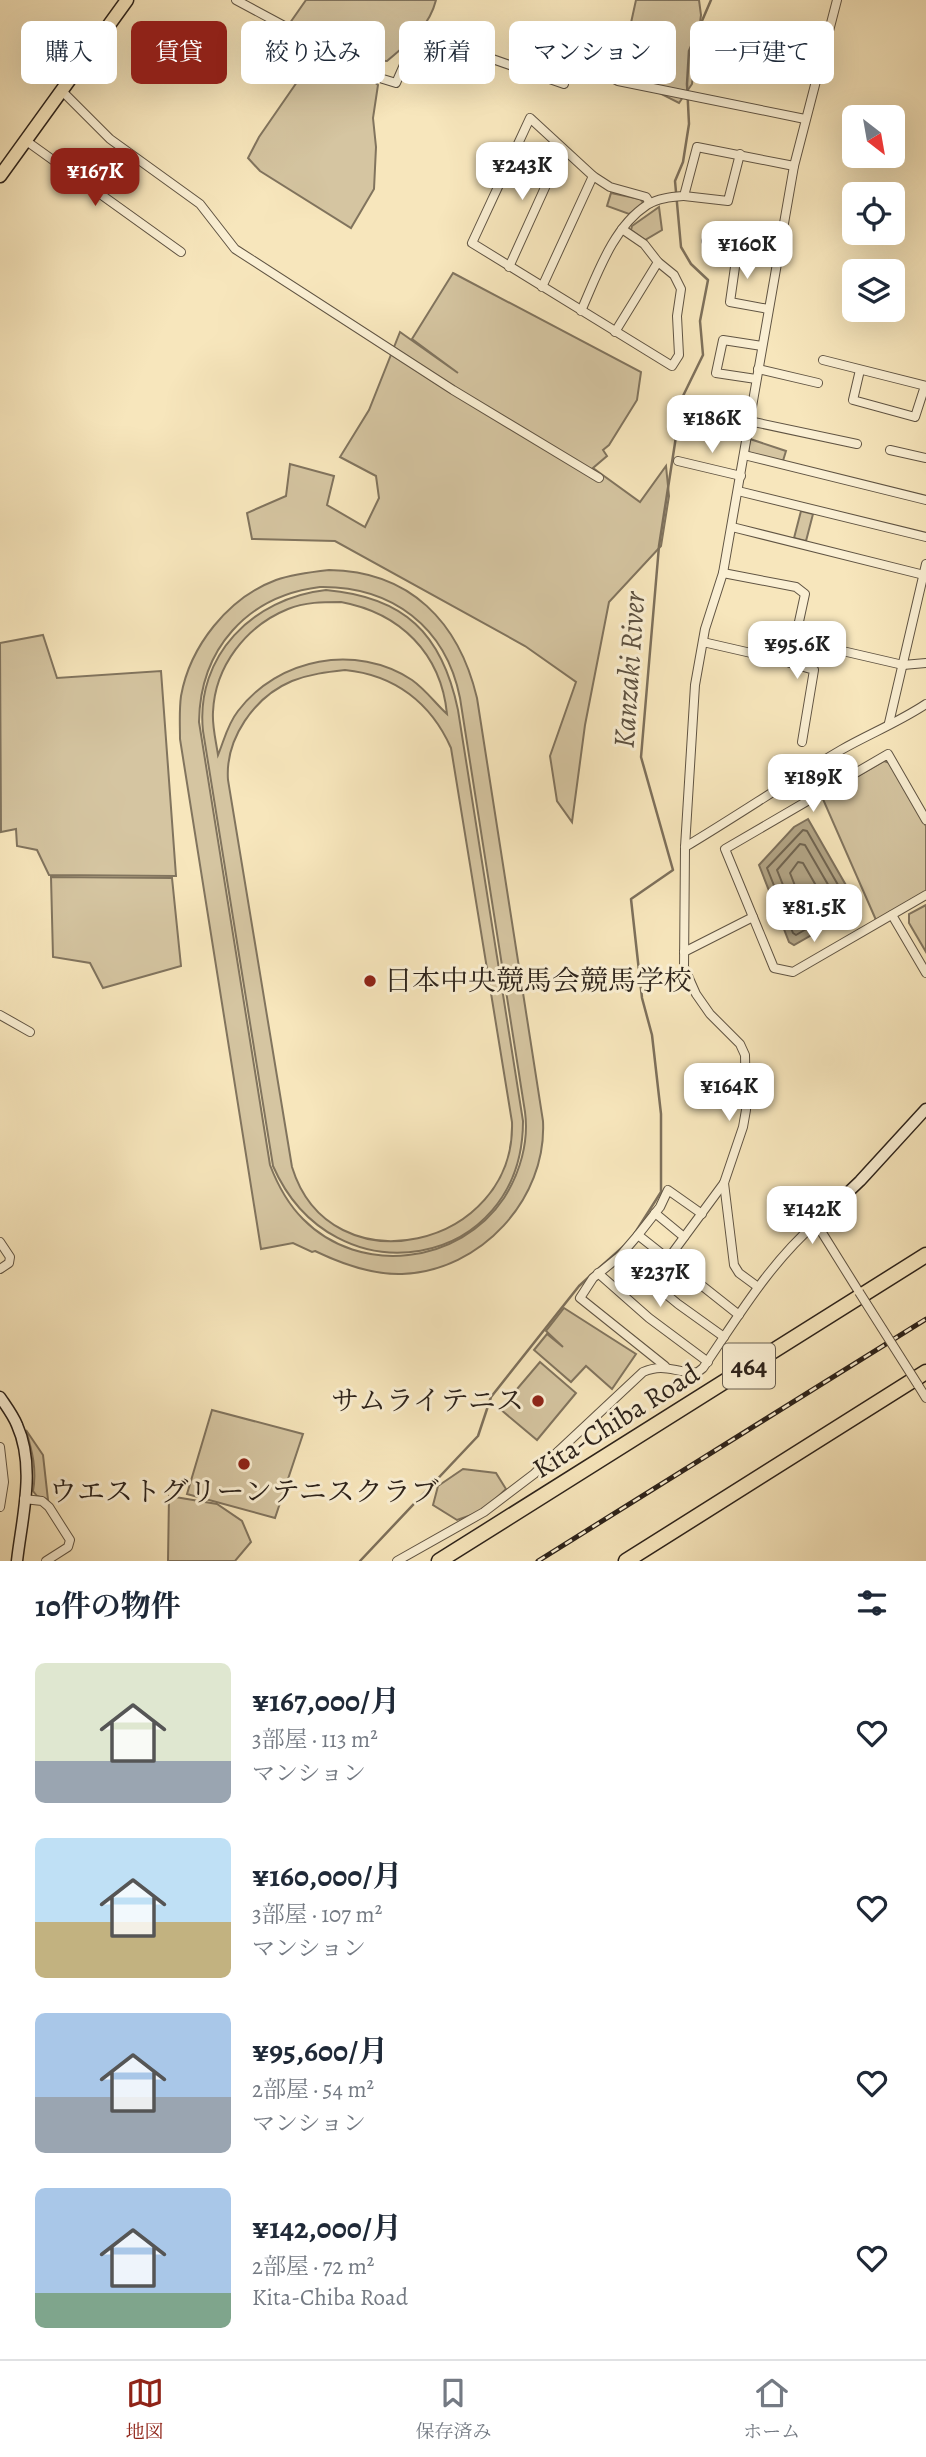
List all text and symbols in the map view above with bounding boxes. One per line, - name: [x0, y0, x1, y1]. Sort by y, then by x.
- chip: 購入: [21, 21, 117, 84]
- chip: 賃貸: [131, 21, 227, 84]
- chip: 絞り込み: [241, 21, 385, 84]
- chip: 新着: [399, 21, 495, 84]
- chip: マンション: [509, 21, 676, 84]
- chip: 一戸建て: [690, 21, 834, 84]
- north arrow: [842, 105, 905, 168]
- map controls: [842, 105, 905, 322]
- pin: ¥243K: [473, 142, 571, 202]
- pin: ¥167K: [46, 148, 144, 208]
- text: ¥243K: [492, 149, 552, 180]
- text: ¥167K: [66, 155, 124, 186]
- button: locate: [842, 182, 905, 245]
- pin: ¥160K: [698, 222, 796, 281]
- text: ¥160K: [718, 228, 776, 259]
- button: layers: [842, 259, 905, 322]
- pin: ¥186K: [663, 396, 761, 455]
- text: ¥186K: [683, 402, 741, 433]
- water label: Kanzaki River: [604, 589, 655, 749]
- pin: ¥95.6K: [740, 622, 854, 681]
- text: ¥95.6K: [764, 628, 830, 659]
- pin: ¥189K: [764, 754, 862, 814]
- text: ¥189K: [784, 761, 842, 792]
- pin: ¥81.5K: [757, 884, 871, 944]
- text: ¥81.5K: [782, 891, 846, 922]
- place label: 日本中央競馬会競馬学校: [384, 962, 692, 1000]
- marker: 日本中央競馬会競馬学校: [362, 973, 378, 989]
- pin: ¥164K: [680, 1064, 778, 1123]
- text: ¥164K: [700, 1070, 758, 1101]
- pin: ¥142K: [763, 1186, 861, 1246]
- text: ¥142K: [783, 1193, 841, 1224]
- pin: ¥237K: [611, 1250, 709, 1309]
- text: ¥237K: [630, 1256, 690, 1287]
- road number: 464: [723, 1344, 775, 1388]
- street label: Kita-Chiba Road: [525, 1354, 707, 1487]
- place label: サムライテニス: [331, 1382, 524, 1420]
- marker: サムライテニス: [530, 1393, 546, 1409]
- marker: ウエストグリーンテニスクラブ: [236, 1456, 252, 1472]
- place label: ウエストグリーンテニスクラブ: [49, 1473, 439, 1511]
- icon: filters: [853, 1584, 891, 1622]
- text: 10件の物件: [35, 1586, 181, 1626]
- text: ¥167,000/月: [252, 1681, 400, 1721]
- icon: home: [91, 1691, 175, 1775]
- icon: heart: [853, 1714, 891, 1752]
- text: 3部屋 · 113 m²: [252, 1724, 378, 1755]
- text: マンション: [252, 1758, 366, 1789]
- text: ¥160,000/月: [252, 1856, 402, 1896]
- icon: home: [91, 1866, 175, 1950]
- icon: heart: [853, 1889, 891, 1927]
- text: 3部屋 · 107 m²: [252, 1899, 382, 1930]
- text: マンション: [252, 1933, 366, 1964]
- text: ¥95,600/月: [252, 2031, 388, 2071]
- icon: home: [91, 2041, 175, 2125]
- icon: heart: [853, 2064, 891, 2102]
- text: 2部屋 · 54 m²: [252, 2074, 374, 2105]
- text: マンション: [252, 2108, 366, 2139]
- text: ¥142,000/月: [252, 2208, 402, 2248]
- icon: home: [91, 2216, 175, 2300]
- icon: heart: [853, 2239, 891, 2277]
- text: 2部屋 · 72 m²: [252, 2251, 374, 2282]
- text: Kita-Chiba Road: [252, 2282, 408, 2313]
- tab: 地図: [126, 2374, 164, 2445]
- tab: 保存済み: [415, 2374, 491, 2445]
- tab: ホーム: [743, 2374, 800, 2445]

